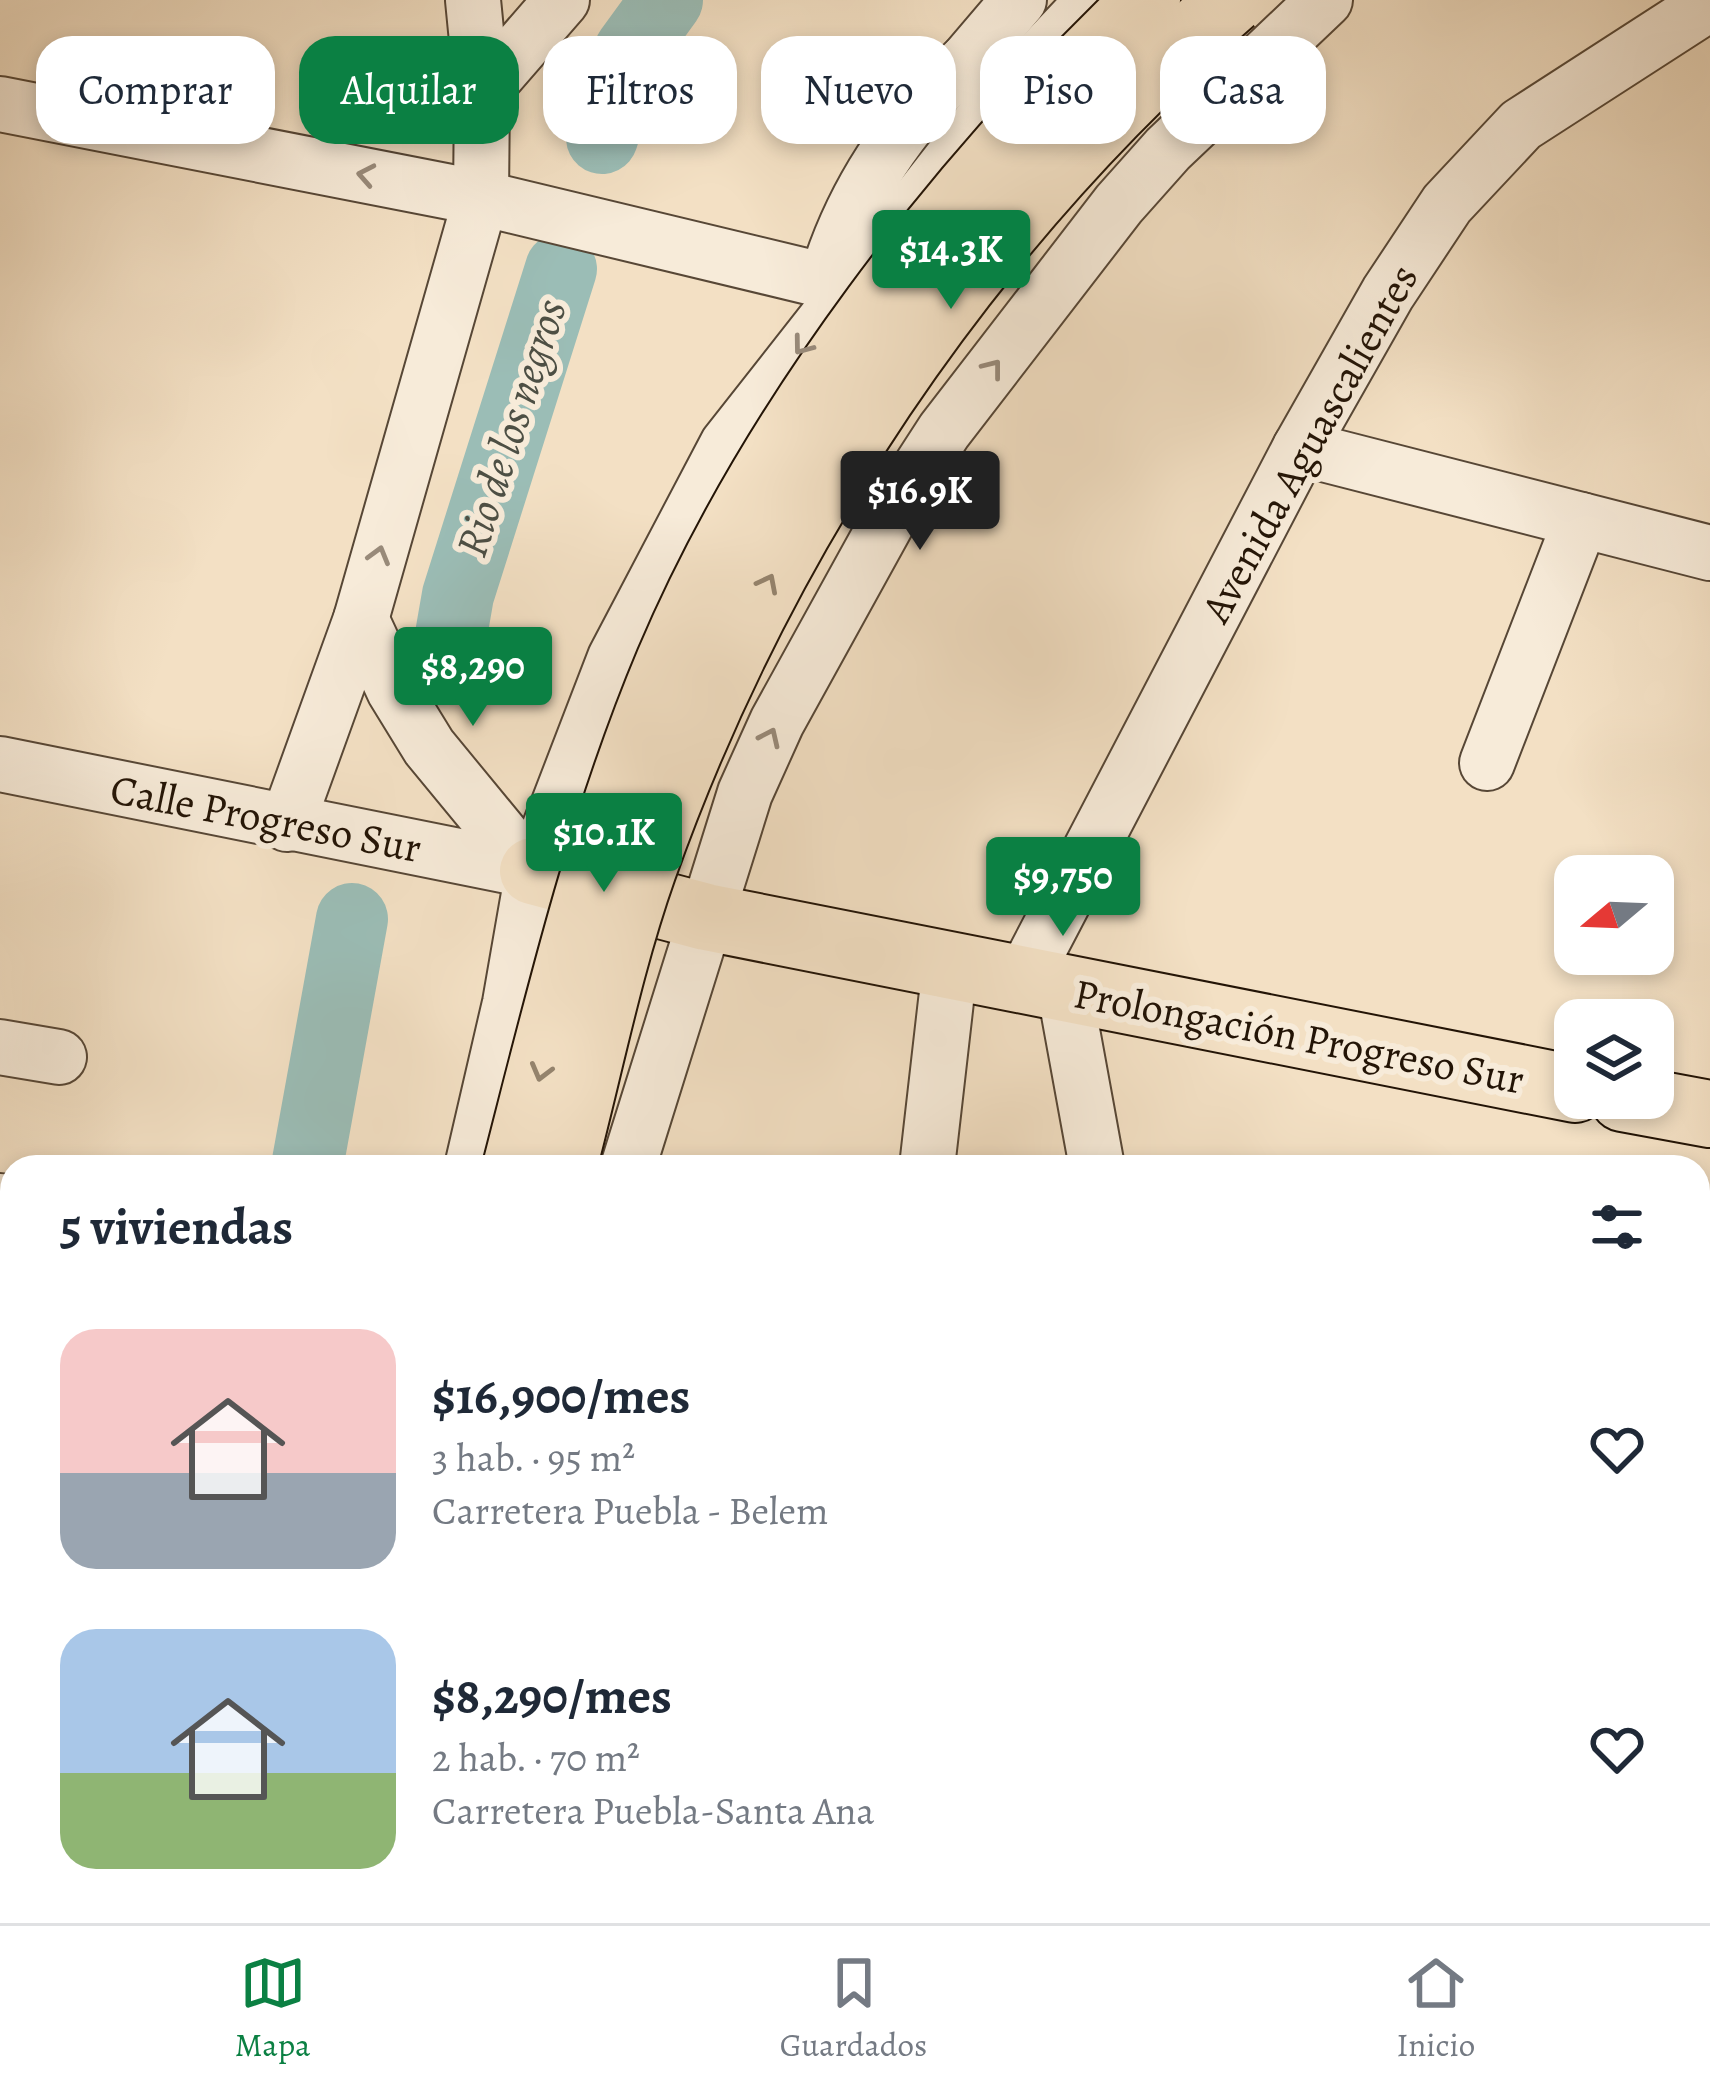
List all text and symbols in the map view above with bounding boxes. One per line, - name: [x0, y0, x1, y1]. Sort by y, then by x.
- chip: Comprar: [36, 36, 275, 144]
- chip: Alquilar: [299, 36, 519, 144]
- chip: Filtros: [543, 36, 737, 144]
- chip: Nuevo: [761, 36, 956, 144]
- chip: Piso: [980, 36, 1136, 144]
- chip: Casa: [1160, 36, 1326, 144]
- one-way arrow: [357, 163, 377, 189]
- pin: $14.3K: [853, 210, 1049, 312]
- text: $14.3K: [899, 222, 1003, 275]
- street label: Avenida Aguascalientes: [1186, 254, 1431, 633]
- water label: Rio de los negros: [440, 291, 582, 565]
- one-way arrow: [795, 332, 816, 354]
- one-way arrow: [978, 360, 1000, 382]
- pin: $16.9K: [822, 451, 1018, 553]
- text: $16.9K: [868, 463, 972, 516]
- one-way arrow: [365, 545, 390, 566]
- one-way arrow: [754, 574, 777, 596]
- pin: $8,290: [375, 627, 571, 729]
- text: $8,290: [421, 639, 525, 692]
- one-way arrow: [756, 728, 779, 749]
- street label: Calle Progreso Sur: [106, 760, 426, 876]
- pin: $10.1K: [506, 793, 702, 895]
- text: $10.1K: [553, 805, 655, 858]
- pin: $9,750: [965, 837, 1161, 939]
- text: $9,750: [1013, 849, 1113, 902]
- north arrow: [1554, 855, 1674, 975]
- map controls: [1554, 855, 1674, 1119]
- street label: Prolongación Progreso Sur: [1069, 964, 1529, 1108]
- button: layers: [1554, 999, 1674, 1119]
- one-way arrow: [530, 1061, 555, 1081]
- text: 5 viviendas: [60, 1192, 293, 1262]
- icon: filters: [1584, 1194, 1650, 1260]
- text: $16,900/mes: [432, 1361, 690, 1431]
- icon: home: [156, 1377, 300, 1521]
- icon: heart: [1584, 1416, 1650, 1482]
- text: 3 hab. · 95 m²: [432, 1431, 635, 1484]
- text: Carretera Puebla - Belem: [432, 1484, 828, 1537]
- text: $8,290/mes: [432, 1661, 672, 1731]
- icon: home: [156, 1677, 300, 1821]
- icon: heart: [1584, 1716, 1650, 1782]
- text: 2 hab. · 70 m²: [432, 1731, 640, 1784]
- text: Carretera Puebla-Santa Ana: [432, 1784, 874, 1837]
- tab: Mapa: [235, 1950, 310, 2067]
- tab: Guardados: [780, 1950, 927, 2067]
- tab: Inicio: [1397, 1950, 1475, 2067]

